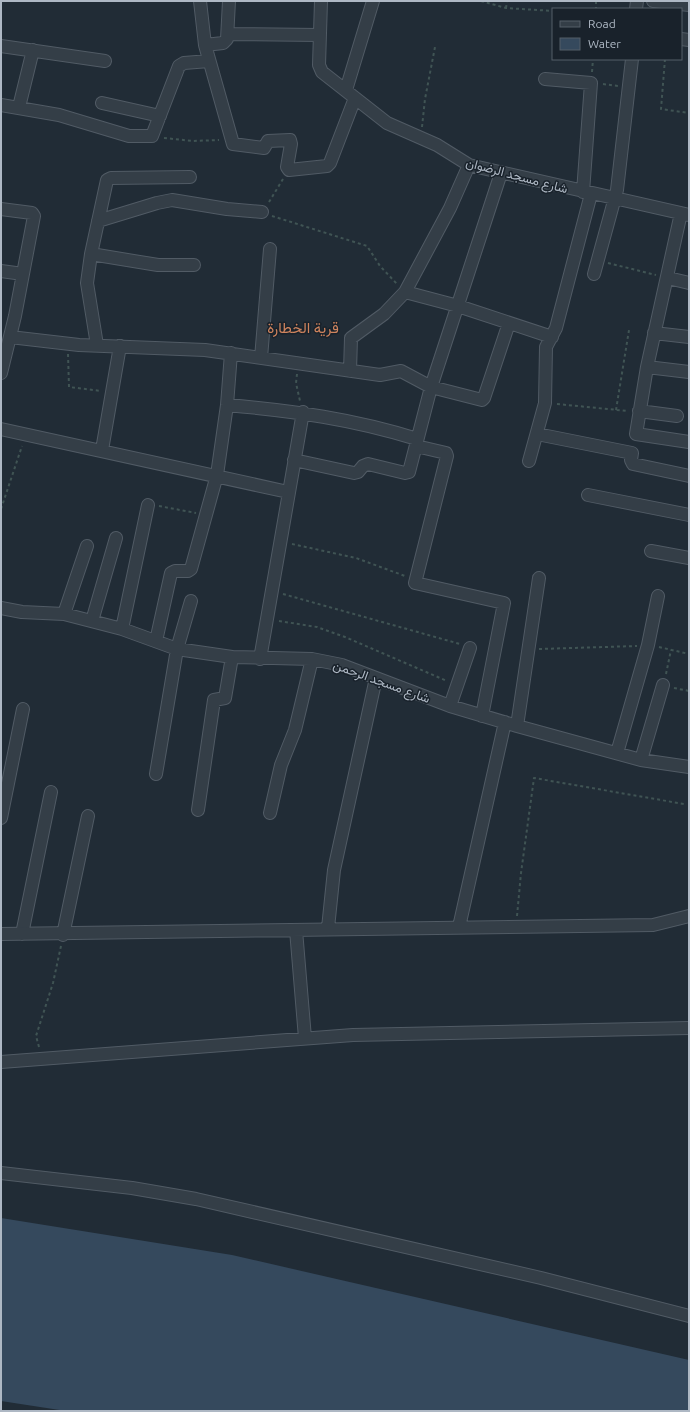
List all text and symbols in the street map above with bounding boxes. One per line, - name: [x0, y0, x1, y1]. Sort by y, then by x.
- legend: [552, 8, 682, 60]
- text: Road: [588, 17, 616, 30]
- text: Water: [588, 37, 621, 50]
- street label: شارع مسجد الرضوان: [464, 155, 570, 198]
- district label: قرية الخطارة: [267, 319, 339, 337]
- street label: شارع مسجد الرحمن: [331, 657, 432, 708]

